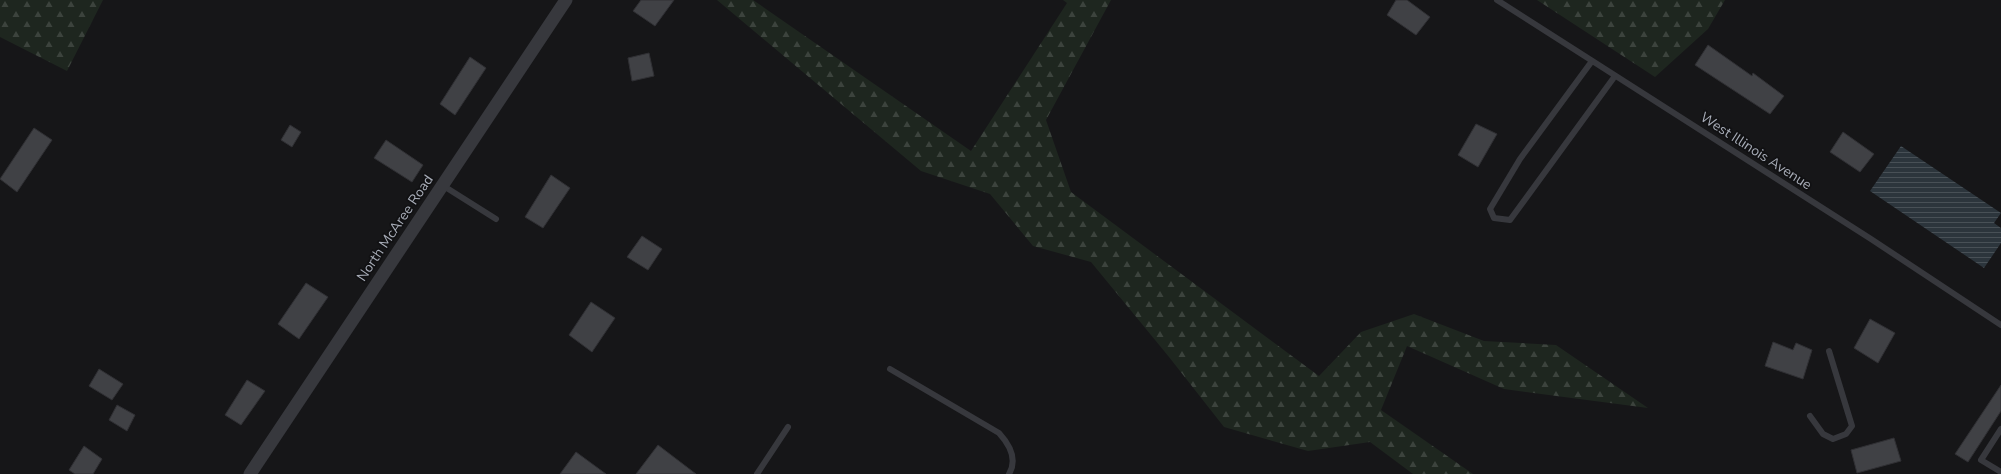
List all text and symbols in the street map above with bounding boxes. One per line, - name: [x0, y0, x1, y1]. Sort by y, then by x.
- street label: West Illinois Avenue: [1697, 108, 1815, 194]
- street label: North McAree Road: [352, 171, 438, 285]

